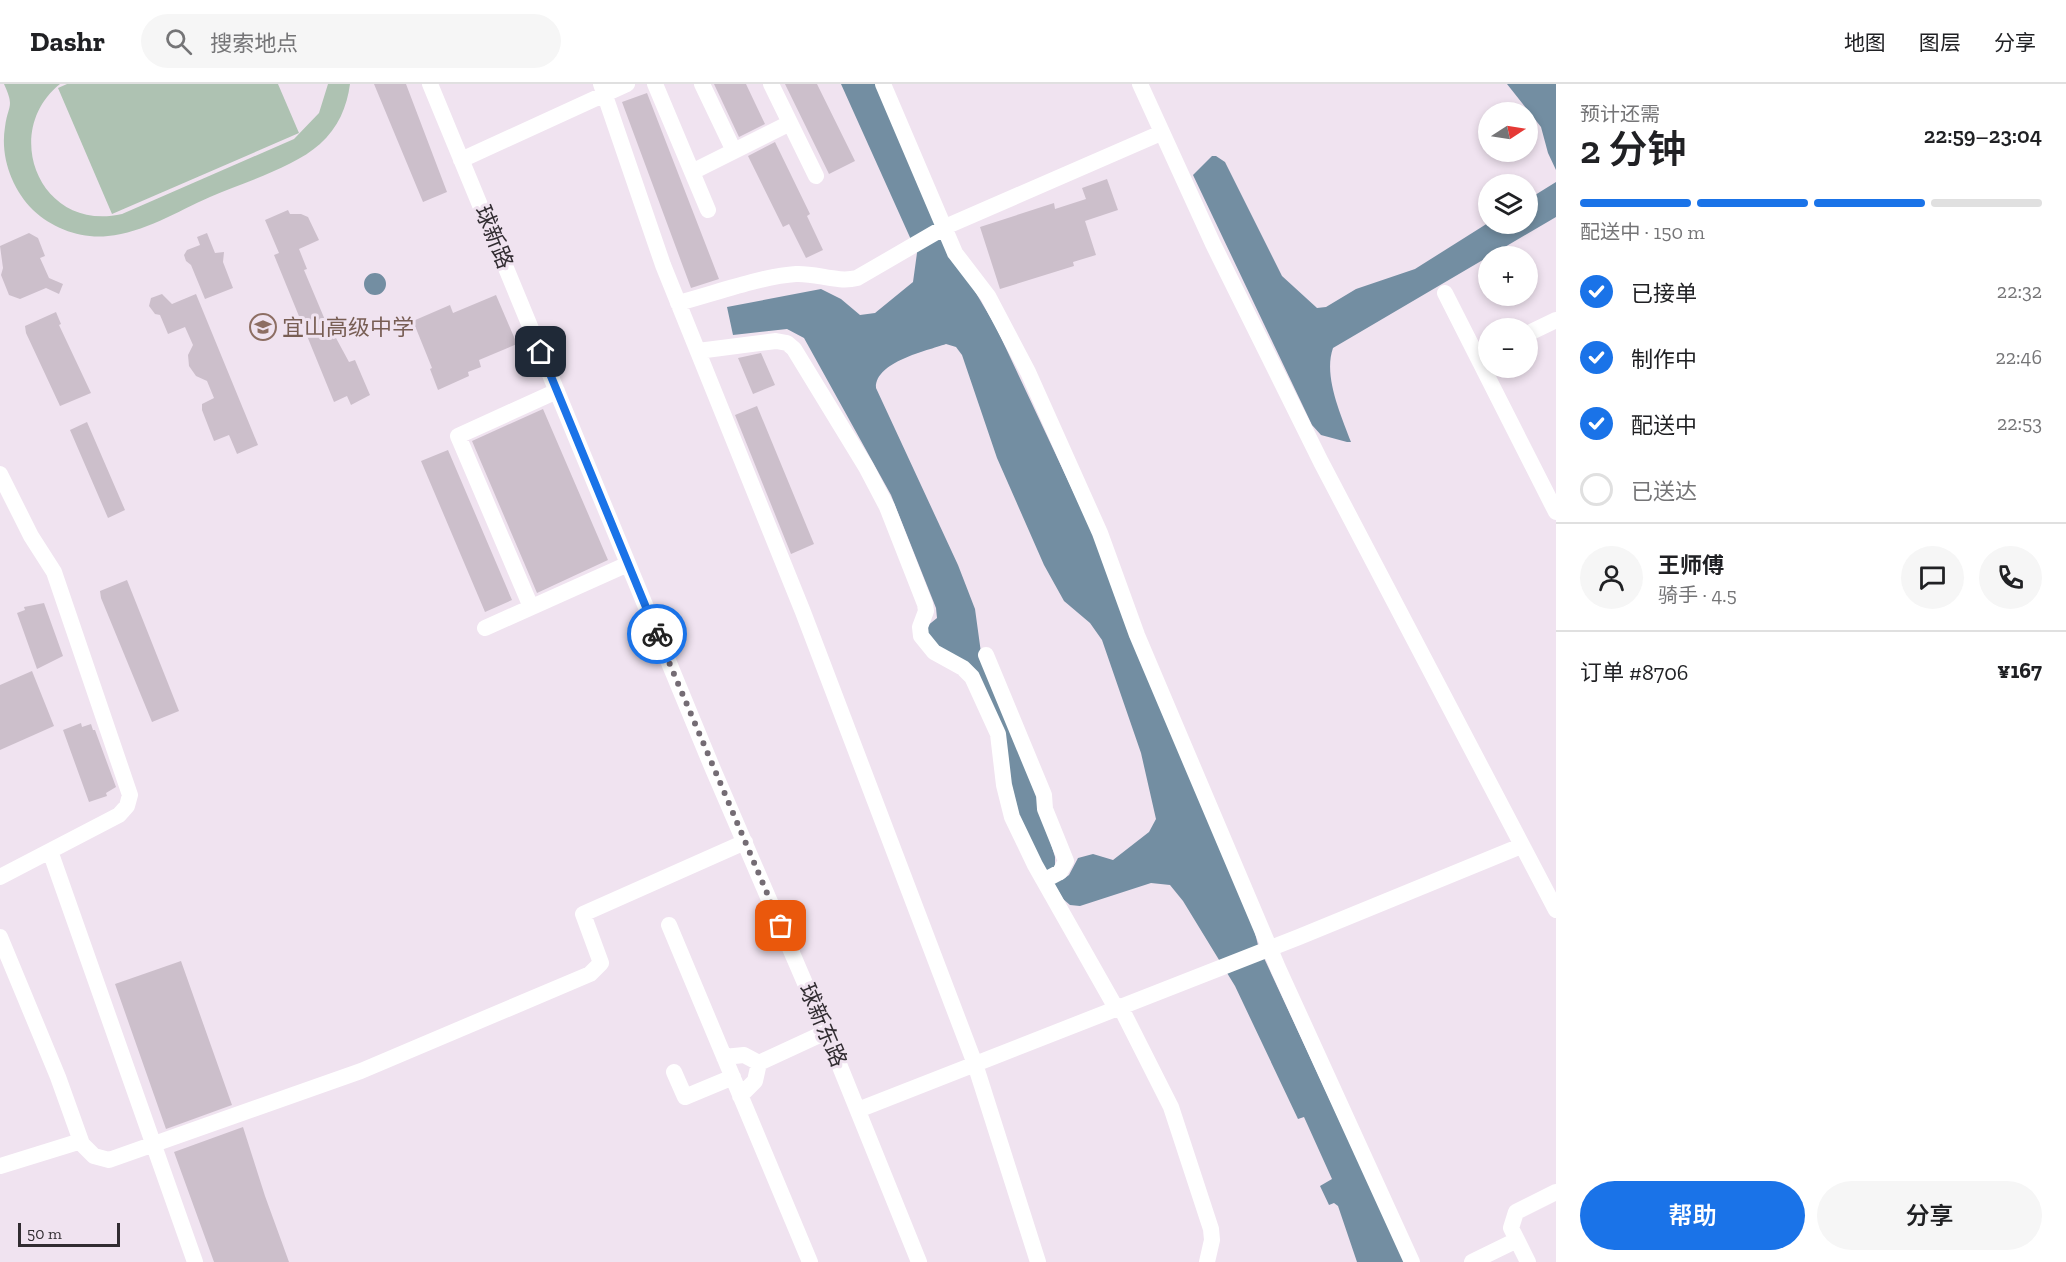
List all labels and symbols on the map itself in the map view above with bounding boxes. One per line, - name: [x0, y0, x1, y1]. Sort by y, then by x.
- north arrow: [1478, 102, 1538, 162]
- street label: 球新路: [469, 201, 519, 273]
- school or university icon: 宜山高级中学: [248, 312, 278, 342]
- place label: 宜山高级中学: [282, 314, 414, 341]
- pin: [515, 326, 566, 377]
- courier: [627, 604, 687, 664]
- pin: [755, 900, 806, 951]
- street label: 球新东路: [793, 979, 853, 1071]
- scale bar: [18, 1220, 120, 1248]

